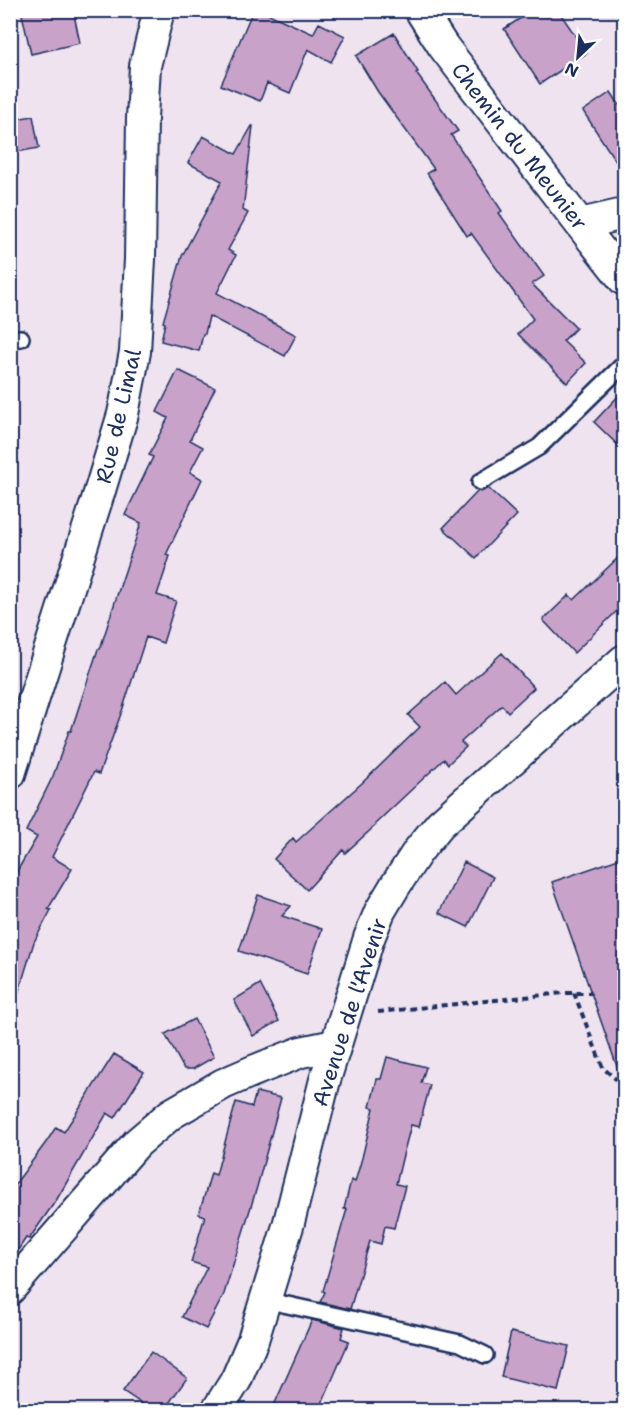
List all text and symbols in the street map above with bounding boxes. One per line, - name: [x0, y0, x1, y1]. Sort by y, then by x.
- north arrow: [548, 27, 608, 87]
- street label: Chemin du Meunier: [445, 56, 594, 236]
- text: N: [561, 58, 582, 82]
- street label: Rue de Limal: [89, 346, 148, 486]
- street label: Avenue de l'Avenir: [305, 914, 394, 1110]

